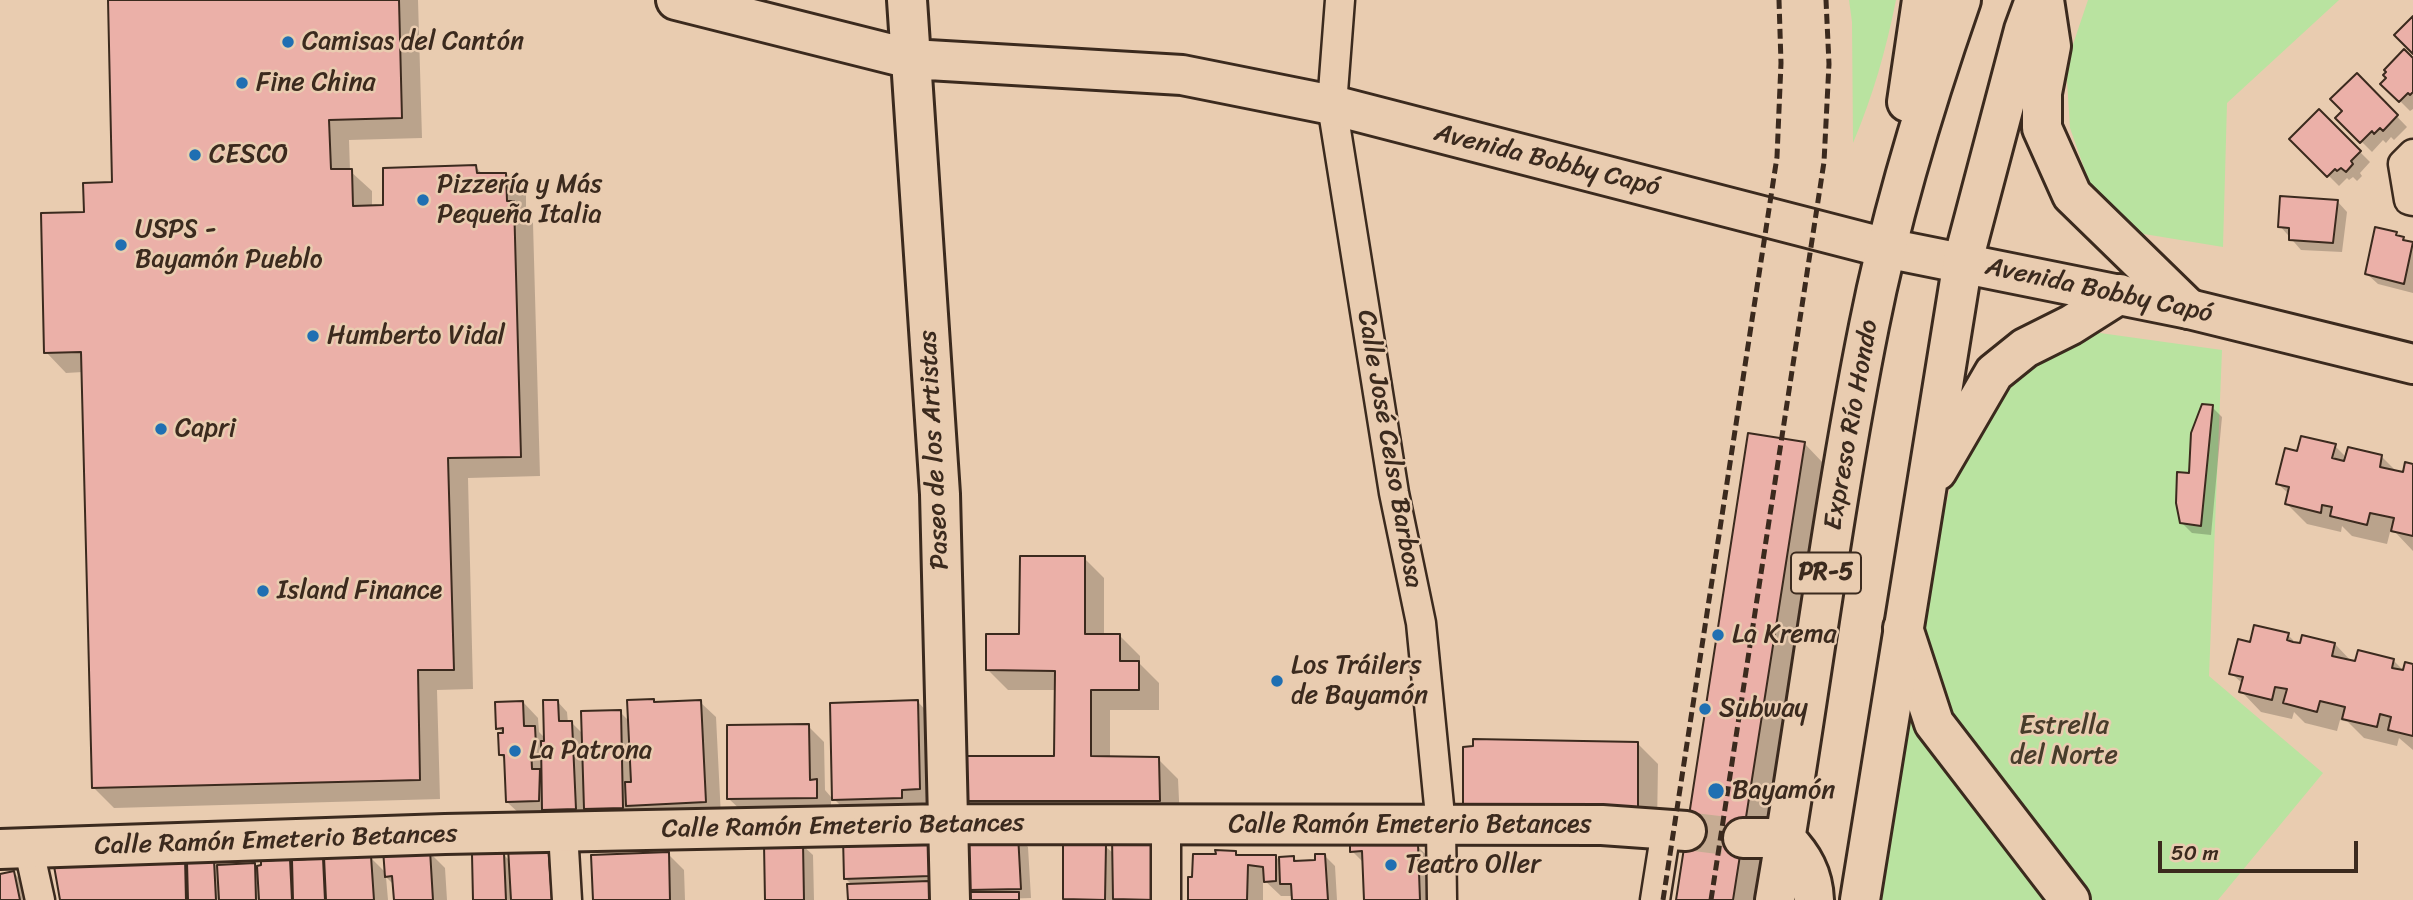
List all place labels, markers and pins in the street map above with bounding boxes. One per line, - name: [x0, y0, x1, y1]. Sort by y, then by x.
- place label: Camisas del Cantón: [302, 26, 524, 58]
- marker: Camisas del Cantón: [280, 34, 296, 50]
- place label: Fine China: [256, 67, 376, 99]
- marker: Fine China: [234, 75, 250, 91]
- place label: CESCO: [209, 139, 288, 171]
- marker: CESCO: [187, 147, 203, 163]
- place label: Pizzería y Más Pequeña Italia: [437, 169, 602, 230]
- marker: Pizzería y Más Pequeña Italia: [415, 192, 431, 208]
- place label: USPS - Bayamón Pueblo: [135, 214, 323, 276]
- marker: USPS - Bayamón Pueblo: [113, 237, 129, 253]
- place label: Humberto Vidal: [327, 320, 505, 352]
- marker: Humberto Vidal: [305, 328, 321, 344]
- place label: Capri: [175, 413, 236, 445]
- marker: Capri: [153, 421, 169, 437]
- place label: Island Finance: [277, 575, 442, 607]
- marker: Island Finance: [255, 583, 271, 599]
- place label: La Krema: [1732, 619, 1837, 651]
- marker: La Krema: [1710, 627, 1726, 643]
- place label: Los Tráilers de Bayamón: [1291, 650, 1428, 712]
- marker: Los Tráilers de Bayamón: [1269, 673, 1285, 689]
- place label: Subway: [1719, 693, 1808, 725]
- marker: Subway: [1697, 701, 1713, 717]
- place label: La Patrona: [529, 735, 652, 767]
- marker: La Patrona: [507, 743, 523, 759]
- place label: Bayamón: [1732, 775, 1835, 807]
- marker: Bayamón: [1706, 781, 1726, 801]
- place label: Teatro Oller: [1405, 849, 1541, 881]
- marker: Teatro Oller: [1383, 857, 1399, 873]

